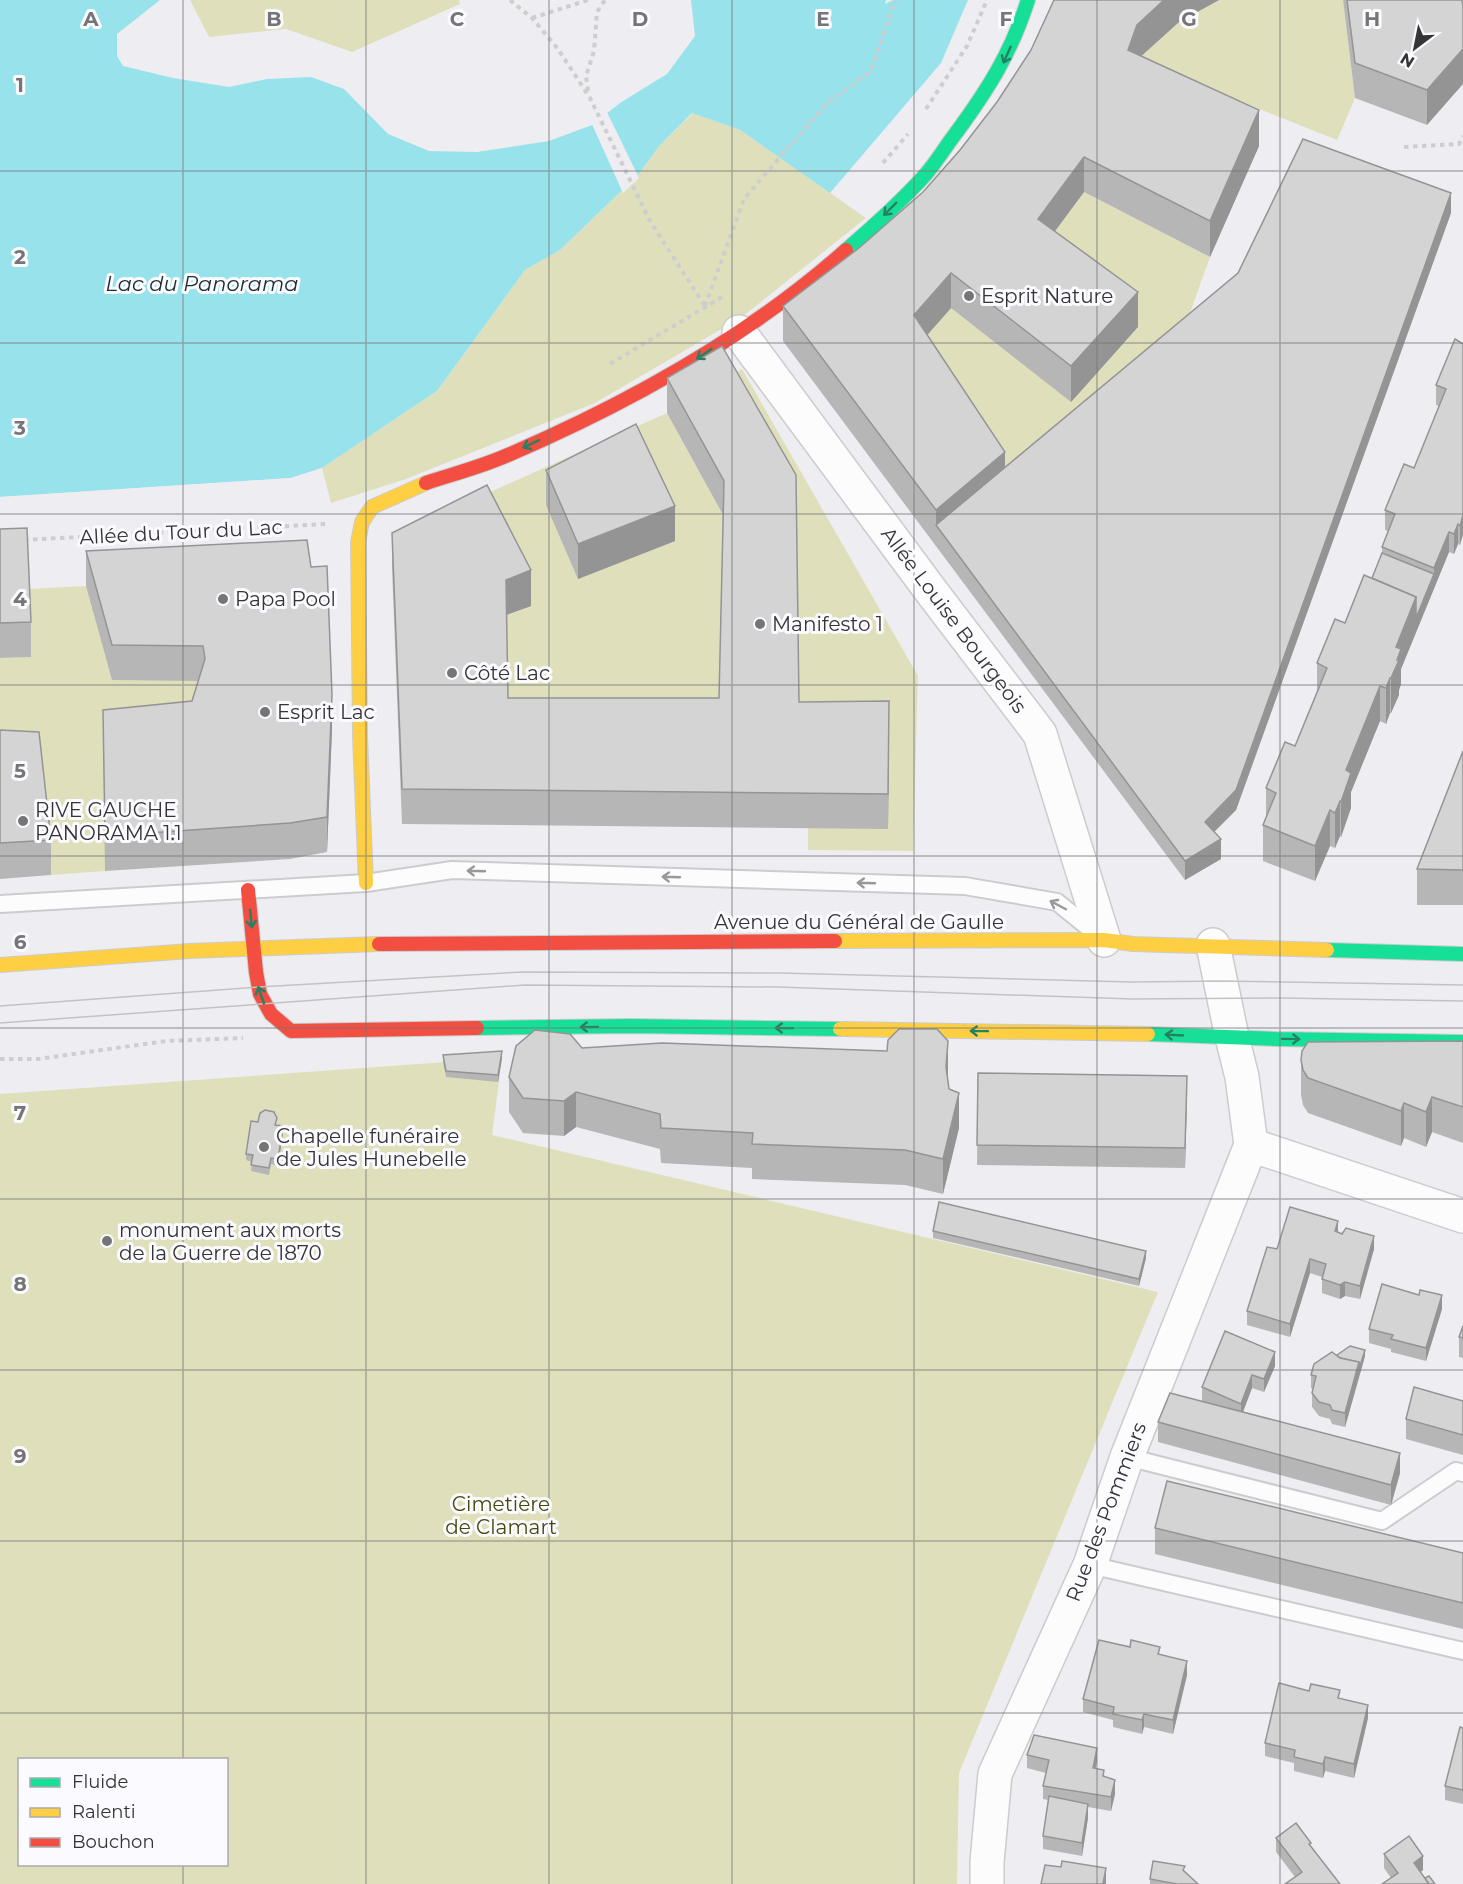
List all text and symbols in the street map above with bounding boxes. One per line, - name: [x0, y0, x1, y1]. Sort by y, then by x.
- text: A: [82, 7, 99, 31]
- text: B: [266, 7, 282, 31]
- text: C: [450, 7, 465, 31]
- text: D: [632, 7, 648, 31]
- text: E: [816, 7, 830, 31]
- text: F: [1000, 7, 1013, 31]
- text: G: [1181, 7, 1197, 31]
- text: H: [1364, 7, 1380, 31]
- north arrow: [1385, 18, 1445, 78]
- one-way arrow: [1000, 45, 1012, 63]
- text: N: [1397, 49, 1418, 72]
- text: 1: [16, 73, 24, 97]
- one-way arrow: [883, 202, 898, 217]
- text: 2: [14, 245, 26, 269]
- water label: Lac du Panorama: [106, 271, 298, 296]
- place label: Esprit Nature: [981, 284, 1113, 308]
- marker: Esprit Nature: [962, 289, 976, 303]
- one-way arrow: [695, 348, 712, 361]
- text: 3: [13, 416, 26, 440]
- one-way arrow: [522, 439, 540, 450]
- street label: Allée du Tour du Lac: [79, 515, 283, 549]
- street label: Allée Louise Bourgeois: [876, 522, 1032, 718]
- text: 4: [13, 587, 27, 611]
- place label: Papa Pool: [235, 587, 336, 611]
- marker: Papa Pool: [216, 592, 230, 606]
- place label: Manifesto 1: [772, 612, 883, 636]
- marker: Manifesto 1: [753, 617, 767, 631]
- place label: Côté Lac: [464, 661, 550, 685]
- marker: Côté Lac: [445, 666, 459, 680]
- place label: Esprit Lac: [277, 700, 375, 724]
- marker: Esprit Lac: [258, 705, 272, 719]
- text: 5: [14, 759, 26, 783]
- place label: RIVE GAUCHE PANORAMA 1.1: [35, 798, 182, 845]
- marker: RIVE GAUCHE PANORAMA 1.1: [16, 814, 30, 828]
- one-way arrow: [466, 866, 486, 877]
- one-way arrow: [661, 872, 681, 883]
- one-way arrow: [856, 878, 876, 889]
- one-way arrow: [1049, 899, 1067, 911]
- one-way arrow: [246, 908, 257, 928]
- street label: Avenue du Général de Gaulle: [714, 910, 1004, 934]
- text: 6: [14, 930, 27, 954]
- one-way arrow: [255, 986, 266, 1005]
- one-way arrow: [579, 1021, 599, 1033]
- one-way arrow: [774, 1023, 794, 1034]
- one-way arrow: [969, 1025, 989, 1037]
- one-way arrow: [1164, 1029, 1184, 1040]
- one-way arrow: [1280, 1034, 1300, 1045]
- text: 7: [14, 1101, 26, 1125]
- place label: Chapelle funéraire de Jules Hunebelle: [276, 1124, 467, 1171]
- marker: Chapelle funéraire de Jules Hunebelle: [257, 1140, 271, 1154]
- place label: monument aux morts de la Guerre de 1870: [119, 1218, 341, 1265]
- marker: monument aux morts de la Guerre de 1870: [100, 1234, 114, 1248]
- text: 8: [13, 1272, 27, 1296]
- street label: Rue des Pommiers: [1061, 1419, 1151, 1605]
- text: 9: [14, 1444, 26, 1468]
- park label: Cimetière de Clamart: [445, 1492, 557, 1539]
- legend: [18, 1758, 228, 1866]
- text: Fluide: [72, 1771, 128, 1793]
- text: Ralenti: [72, 1801, 136, 1823]
- text: Bouchon: [72, 1831, 155, 1853]

